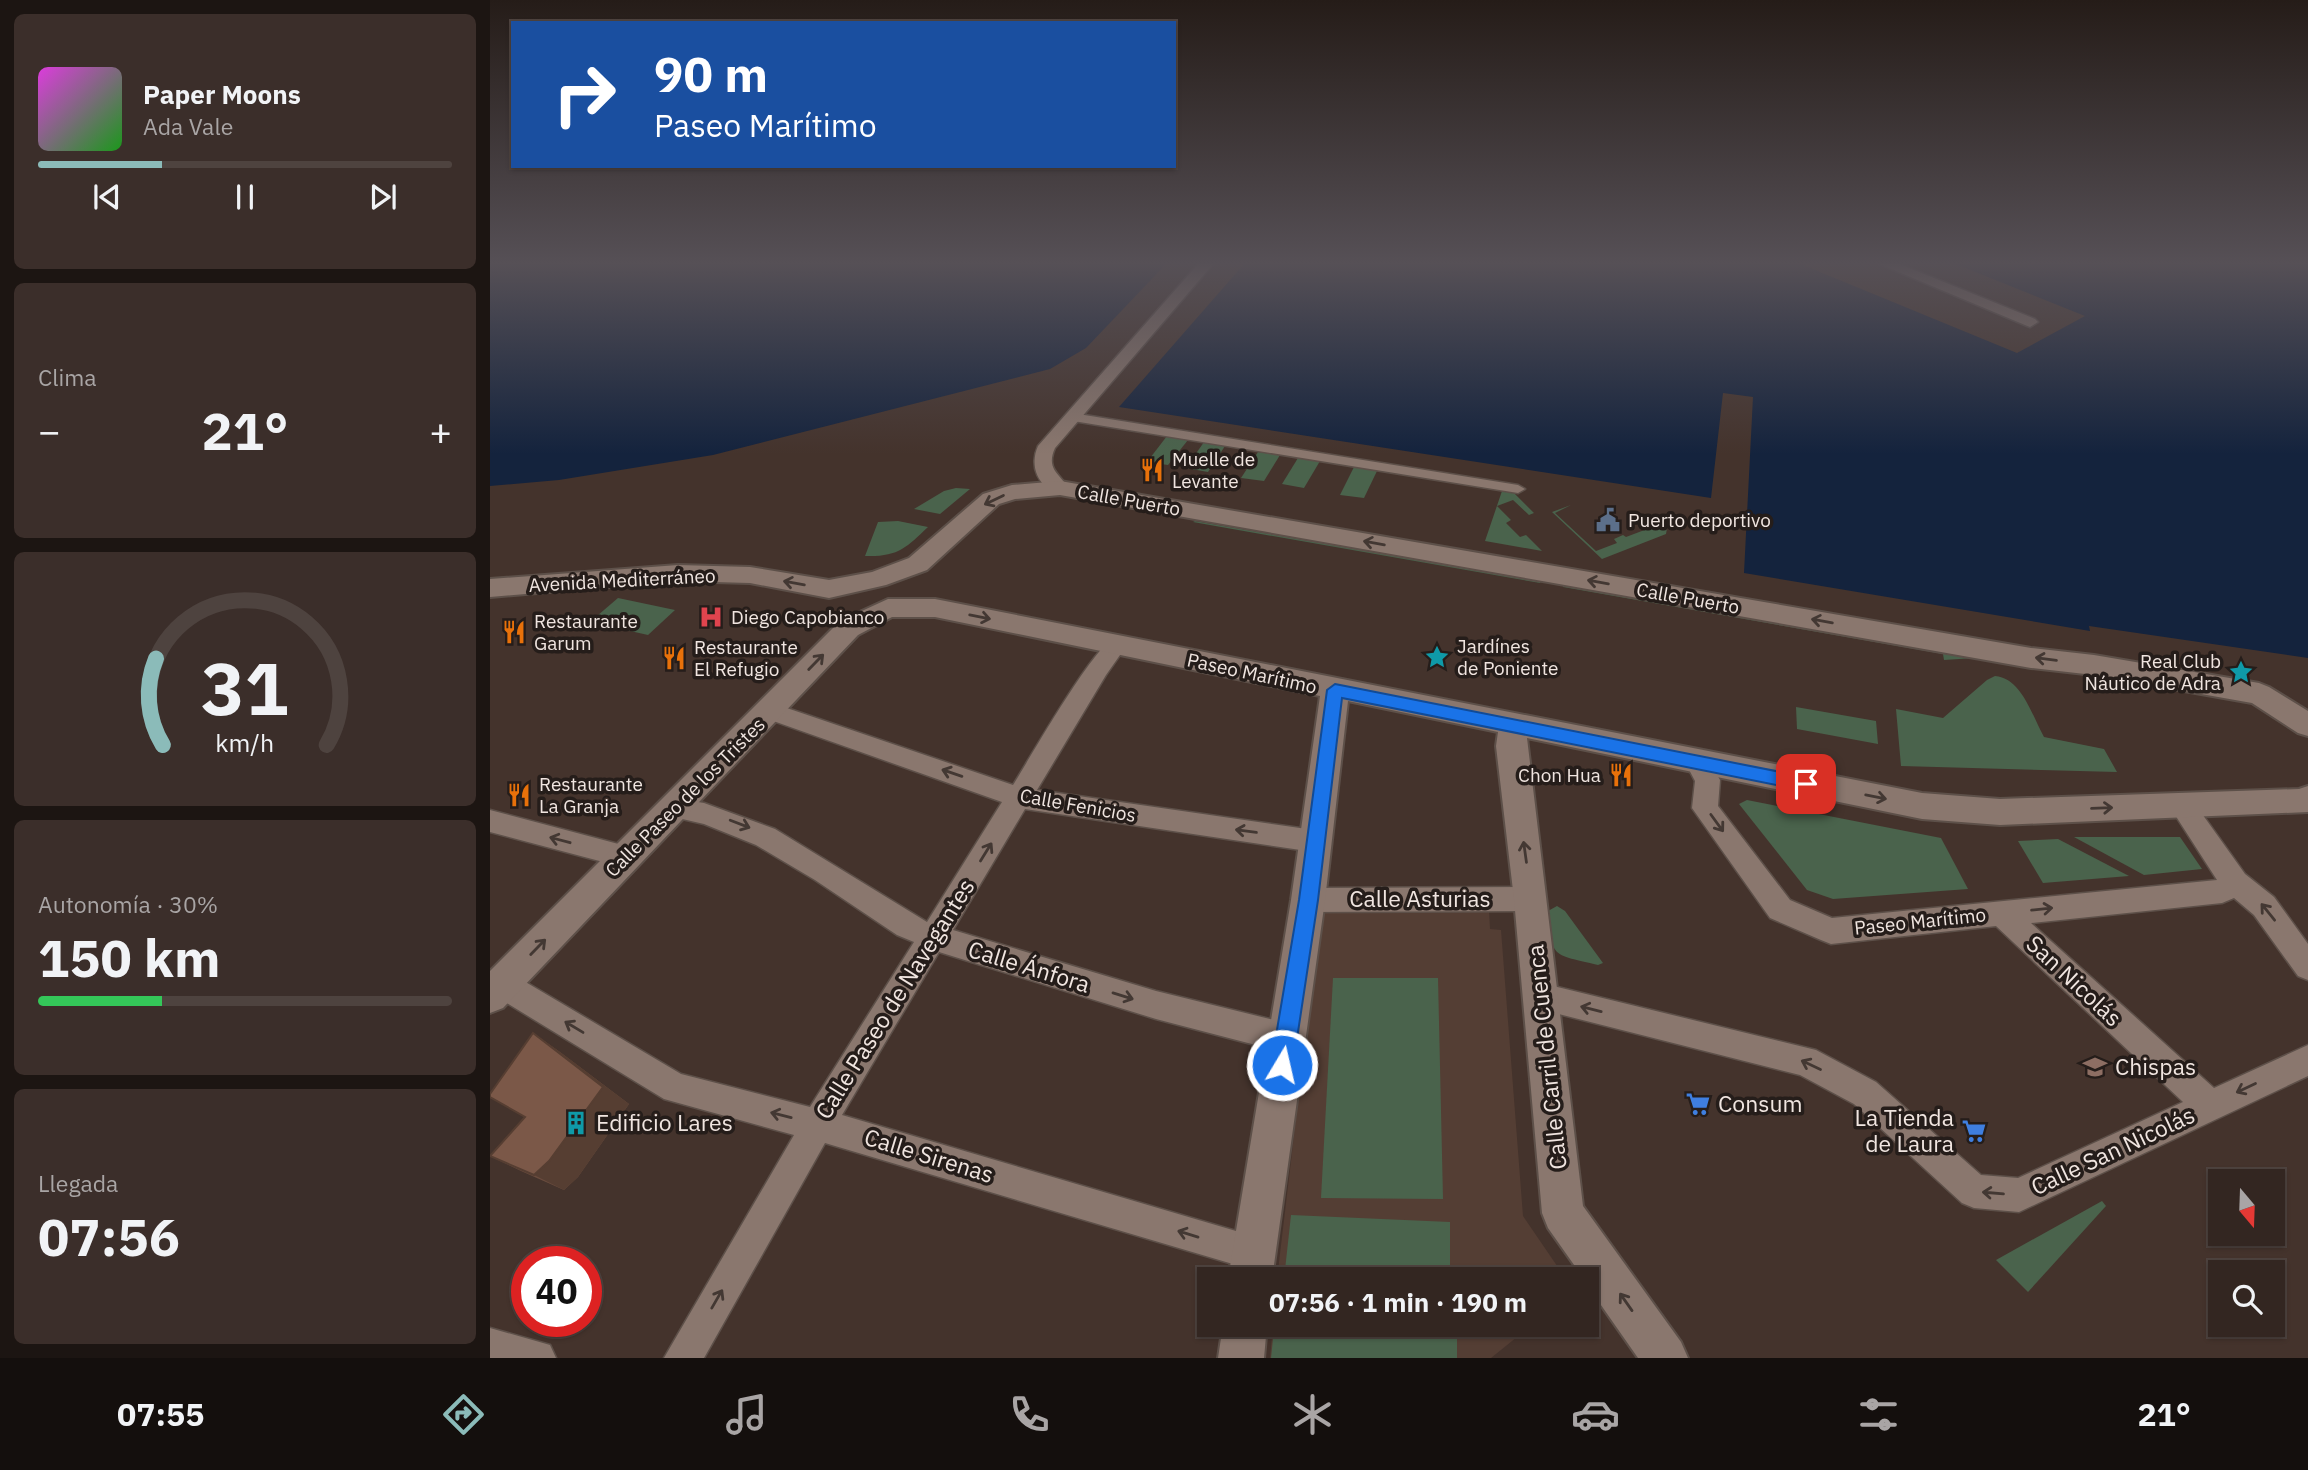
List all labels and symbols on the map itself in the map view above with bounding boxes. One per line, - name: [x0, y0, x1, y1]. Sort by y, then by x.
- place label: Muelle de Levante: [1172, 447, 1255, 493]
- restaurant icon: Muelle de Levante: [1138, 456, 1166, 484]
- street label: Calle Puerto: [1076, 479, 1182, 521]
- one-way arrow: [983, 494, 1004, 507]
- public building icon: Puerto deportivo: [1594, 506, 1622, 534]
- place label: Puerto deportivo: [1628, 508, 1771, 532]
- one-way arrow: [1363, 536, 1386, 549]
- street label: Avenida Mediterráneo: [528, 563, 716, 597]
- one-way arrow: [1587, 575, 1610, 588]
- one-way arrow: [783, 576, 806, 589]
- street label: Calle Puerto: [1635, 577, 1741, 619]
- hospital icon: Diego Capobianco: [697, 603, 725, 631]
- place label: Diego Capobianco: [731, 605, 884, 629]
- place label: Restaurante Garum: [534, 609, 638, 655]
- one-way arrow: [968, 611, 991, 625]
- one-way arrow: [1811, 614, 1834, 627]
- restaurant icon: Restaurante Garum: [500, 618, 528, 646]
- place label: Jardínes de Poniente: [1457, 634, 1559, 680]
- place label: Restaurante El Refugio: [694, 635, 798, 681]
- place icon: Jardínes de Poniente: [1423, 643, 1451, 671]
- restaurant icon: Restaurante El Refugio: [660, 644, 688, 672]
- street label: Paseo Marítimo: [1185, 648, 1319, 698]
- place label: Real Club Náutico de Adra: [2084, 649, 2221, 695]
- one-way arrow: [2036, 653, 2058, 666]
- one-way arrow: [808, 654, 825, 671]
- place icon: Real Club Náutico de Adra: [2227, 658, 2255, 686]
- street label: Calle Paseo de los Tristes: [600, 712, 770, 882]
- pin: [1776, 754, 1836, 814]
- restaurant icon: Chon Hua: [1607, 761, 1635, 789]
- place label: Chon Hua: [1518, 763, 1601, 787]
- one-way arrow: [942, 766, 964, 778]
- place label: Restaurante La Granja: [539, 772, 643, 818]
- restaurant icon: Restaurante La Granja: [505, 781, 533, 809]
- street label: Calle Fenicios: [1018, 783, 1138, 827]
- one-way arrow: [1864, 791, 1887, 805]
- one-way arrow: [2090, 801, 2113, 814]
- one-way arrow: [1709, 813, 1724, 832]
- one-way arrow: [728, 819, 750, 832]
- one-way arrow: [1235, 825, 1258, 838]
- one-way arrow: [549, 832, 571, 845]
- one-way arrow: [1518, 841, 1531, 864]
- one-way arrow: [979, 843, 993, 863]
- street label: Calle Paseo de Navegantes: [808, 873, 981, 1124]
- street label: Calle Asturias: [1349, 883, 1491, 913]
- street label: Paseo Marítimo: [1853, 902, 1987, 940]
- one-way arrow: [2031, 902, 2053, 915]
- one-way arrow: [2260, 904, 2275, 922]
- street label: San Nicolás: [2020, 928, 2129, 1032]
- street label: Calle Ánfora: [965, 933, 1094, 999]
- one-way arrow: [529, 939, 546, 956]
- street label: Calle Carril de Cuenca: [1519, 943, 1573, 1171]
- one-way arrow: [1112, 990, 1134, 1003]
- one-way arrow: [1580, 1002, 1603, 1015]
- one-way arrow: [564, 1020, 584, 1034]
- position arrow: [1245, 1028, 1319, 1102]
- place label: Chispas: [2115, 1051, 2196, 1081]
- school or university icon: Chispas: [2081, 1053, 2109, 1081]
- one-way arrow: [1801, 1057, 1822, 1071]
- one-way arrow: [2236, 1082, 2257, 1095]
- place label: Consum: [1718, 1088, 1803, 1118]
- supermarket icon: Consum: [1684, 1090, 1712, 1118]
- street label: Calle San Nicolás: [2026, 1099, 2199, 1201]
- place label: La Tienda de Laura: [1855, 1102, 1954, 1158]
- place label: Edificio Lares: [596, 1107, 733, 1137]
- one-way arrow: [770, 1108, 793, 1121]
- building icon: Edificio Lares: [562, 1109, 590, 1137]
- supermarket icon: La Tienda de Laura: [1960, 1117, 1988, 1145]
- street label: Calle Sirenas: [861, 1121, 998, 1189]
- north arrow: [2208, 1169, 2286, 1246]
- one-way arrow: [1983, 1186, 2005, 1199]
- one-way arrow: [1177, 1226, 1199, 1239]
- speed limit sign: 40: [511, 1246, 602, 1337]
- one-way arrow: [711, 1289, 724, 1310]
- one-way arrow: [1619, 1293, 1633, 1312]

